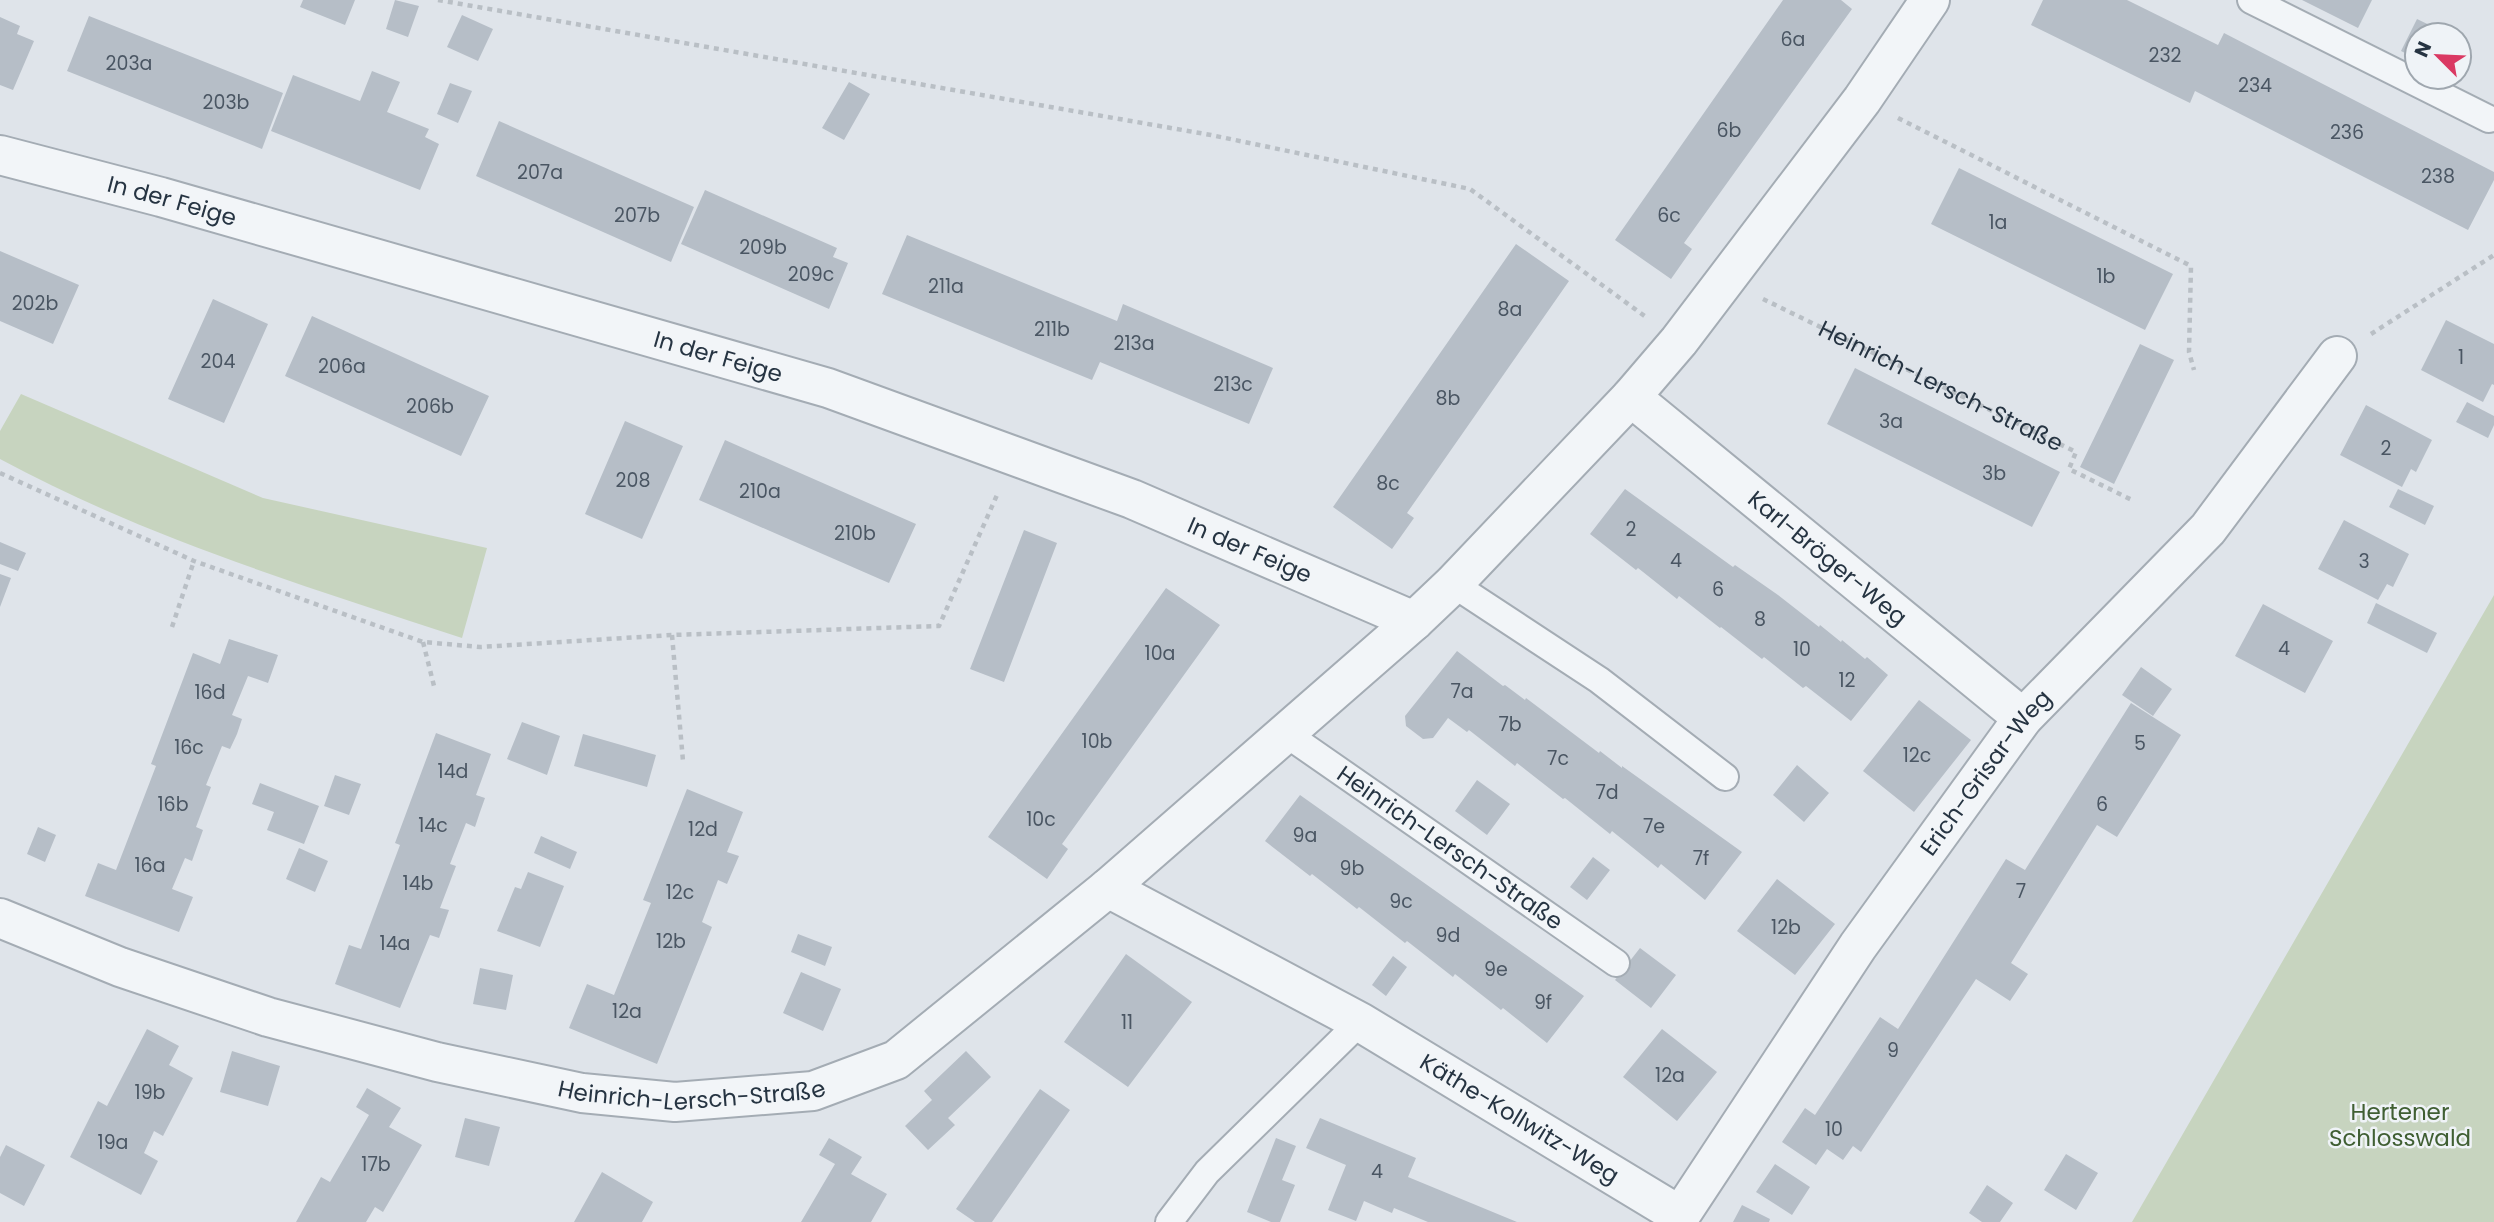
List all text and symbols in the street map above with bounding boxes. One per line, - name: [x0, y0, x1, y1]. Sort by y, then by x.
- north arrow: [2403, 21, 2473, 91]
- house number: 6a: [1781, 26, 1805, 53]
- text: N: [2408, 37, 2438, 61]
- house number: 232: [2148, 42, 2182, 69]
- house number: 203a: [106, 50, 152, 77]
- house number: 234: [2238, 72, 2272, 99]
- house number: 203b: [203, 89, 250, 116]
- house number: 6b: [1717, 117, 1742, 144]
- house number: 236: [2330, 119, 2364, 146]
- house number: 207a: [517, 159, 563, 186]
- house number: 238: [2421, 163, 2455, 190]
- street label: In der Feige: [104, 168, 240, 234]
- house number: 207b: [614, 202, 660, 229]
- house number: 6c: [1657, 202, 1681, 229]
- house number: 1a: [1989, 209, 2007, 236]
- house number: 209b: [739, 234, 787, 261]
- house number: 209c: [788, 261, 834, 288]
- house number: 1b: [2097, 263, 2116, 290]
- house number: 211a: [928, 273, 964, 300]
- house number: 202b: [12, 290, 58, 317]
- house number: 8a: [1498, 296, 1522, 323]
- street label: Heinrich-Lersch-Straße: [1813, 313, 2068, 459]
- house number: 211b: [1034, 316, 1070, 343]
- street label: In der Feige: [650, 323, 786, 390]
- house number: 213a: [1113, 330, 1155, 357]
- house number: 1: [2458, 344, 2464, 371]
- house number: 204: [201, 348, 235, 375]
- house number: 206a: [318, 353, 366, 380]
- house number: 213c: [1213, 371, 1253, 398]
- house number: 8b: [1436, 385, 1461, 412]
- house number: 206b: [406, 393, 454, 420]
- house number: 3a: [1879, 408, 1903, 435]
- house number: 2: [2381, 435, 2392, 462]
- house number: 3b: [1982, 460, 2006, 487]
- house number: 208: [616, 467, 650, 494]
- house number: 8c: [1376, 470, 1400, 497]
- house number: 210a: [739, 478, 781, 505]
- street label: Karl-Bröger-Weg: [1741, 483, 1914, 633]
- street label: In der Feige: [1182, 509, 1317, 591]
- house number: 2: [1626, 516, 1637, 543]
- house number: 210b: [834, 520, 876, 547]
- house number: 4: [1670, 547, 1682, 574]
- house number: 3: [2358, 548, 2370, 575]
- house number: 6: [1712, 576, 1724, 603]
- house number: 8: [1754, 606, 1766, 633]
- house number: 4: [2278, 635, 2290, 662]
- house number: 10: [1793, 636, 1811, 663]
- house number: 10a: [1145, 640, 1175, 667]
- house number: 12: [1838, 667, 1856, 694]
- house number: 7a: [1450, 678, 1474, 705]
- house number: 16d: [195, 679, 226, 706]
- street label: Erich-Grisar-Weg: [1912, 682, 2058, 862]
- house number: 7b: [1498, 711, 1522, 738]
- house number: 10b: [1082, 728, 1113, 755]
- house number: 5: [2134, 730, 2146, 757]
- house number: 16c: [174, 734, 204, 761]
- house number: 12c: [1903, 742, 1931, 769]
- house number: 7c: [1547, 745, 1569, 772]
- house number: 14d: [438, 758, 468, 785]
- street label: Heinrich-Lersch-Straße: [1331, 758, 1569, 937]
- house number: 7d: [1595, 779, 1619, 806]
- house number: 16b: [158, 791, 189, 818]
- house number: 6: [2096, 791, 2108, 818]
- house number: 10c: [1026, 806, 1056, 833]
- house number: 14c: [418, 812, 448, 839]
- house number: 7e: [1643, 813, 1665, 840]
- house number: 12d: [688, 816, 718, 843]
- house number: 9a: [1293, 822, 1317, 849]
- house number: 7f: [1693, 845, 1709, 872]
- house number: 16a: [135, 852, 166, 879]
- house number: 9b: [1340, 855, 1365, 882]
- house number: 14b: [403, 870, 434, 897]
- house number: 7: [2016, 878, 2026, 905]
- house number: 12c: [666, 879, 694, 906]
- house number: 9c: [1389, 888, 1413, 915]
- house number: 12b: [1771, 914, 1801, 941]
- house number: 9d: [1436, 922, 1460, 949]
- house number: 12b: [656, 928, 686, 955]
- house number: 14a: [380, 930, 410, 957]
- house number: 9e: [1484, 956, 1508, 983]
- house number: 9f: [1534, 989, 1552, 1016]
- house number: 12a: [612, 998, 642, 1025]
- house number: 11: [1121, 1009, 1133, 1036]
- house number: 9: [1887, 1037, 1899, 1064]
- street label: Käthe-Kollwitz-Weg: [1414, 1046, 1625, 1191]
- house number: 12a: [1655, 1062, 1685, 1089]
- street label: Heinrich-Lersch-Straße: [555, 1072, 830, 1118]
- house number: 19b: [135, 1079, 166, 1106]
- park label: Hertener Schlosswald: [2329, 1096, 2471, 1154]
- house number: 10: [1825, 1116, 1843, 1143]
- house number: 19a: [98, 1129, 128, 1156]
- house number: 17b: [361, 1151, 391, 1178]
- house number: 4: [1371, 1158, 1383, 1185]

